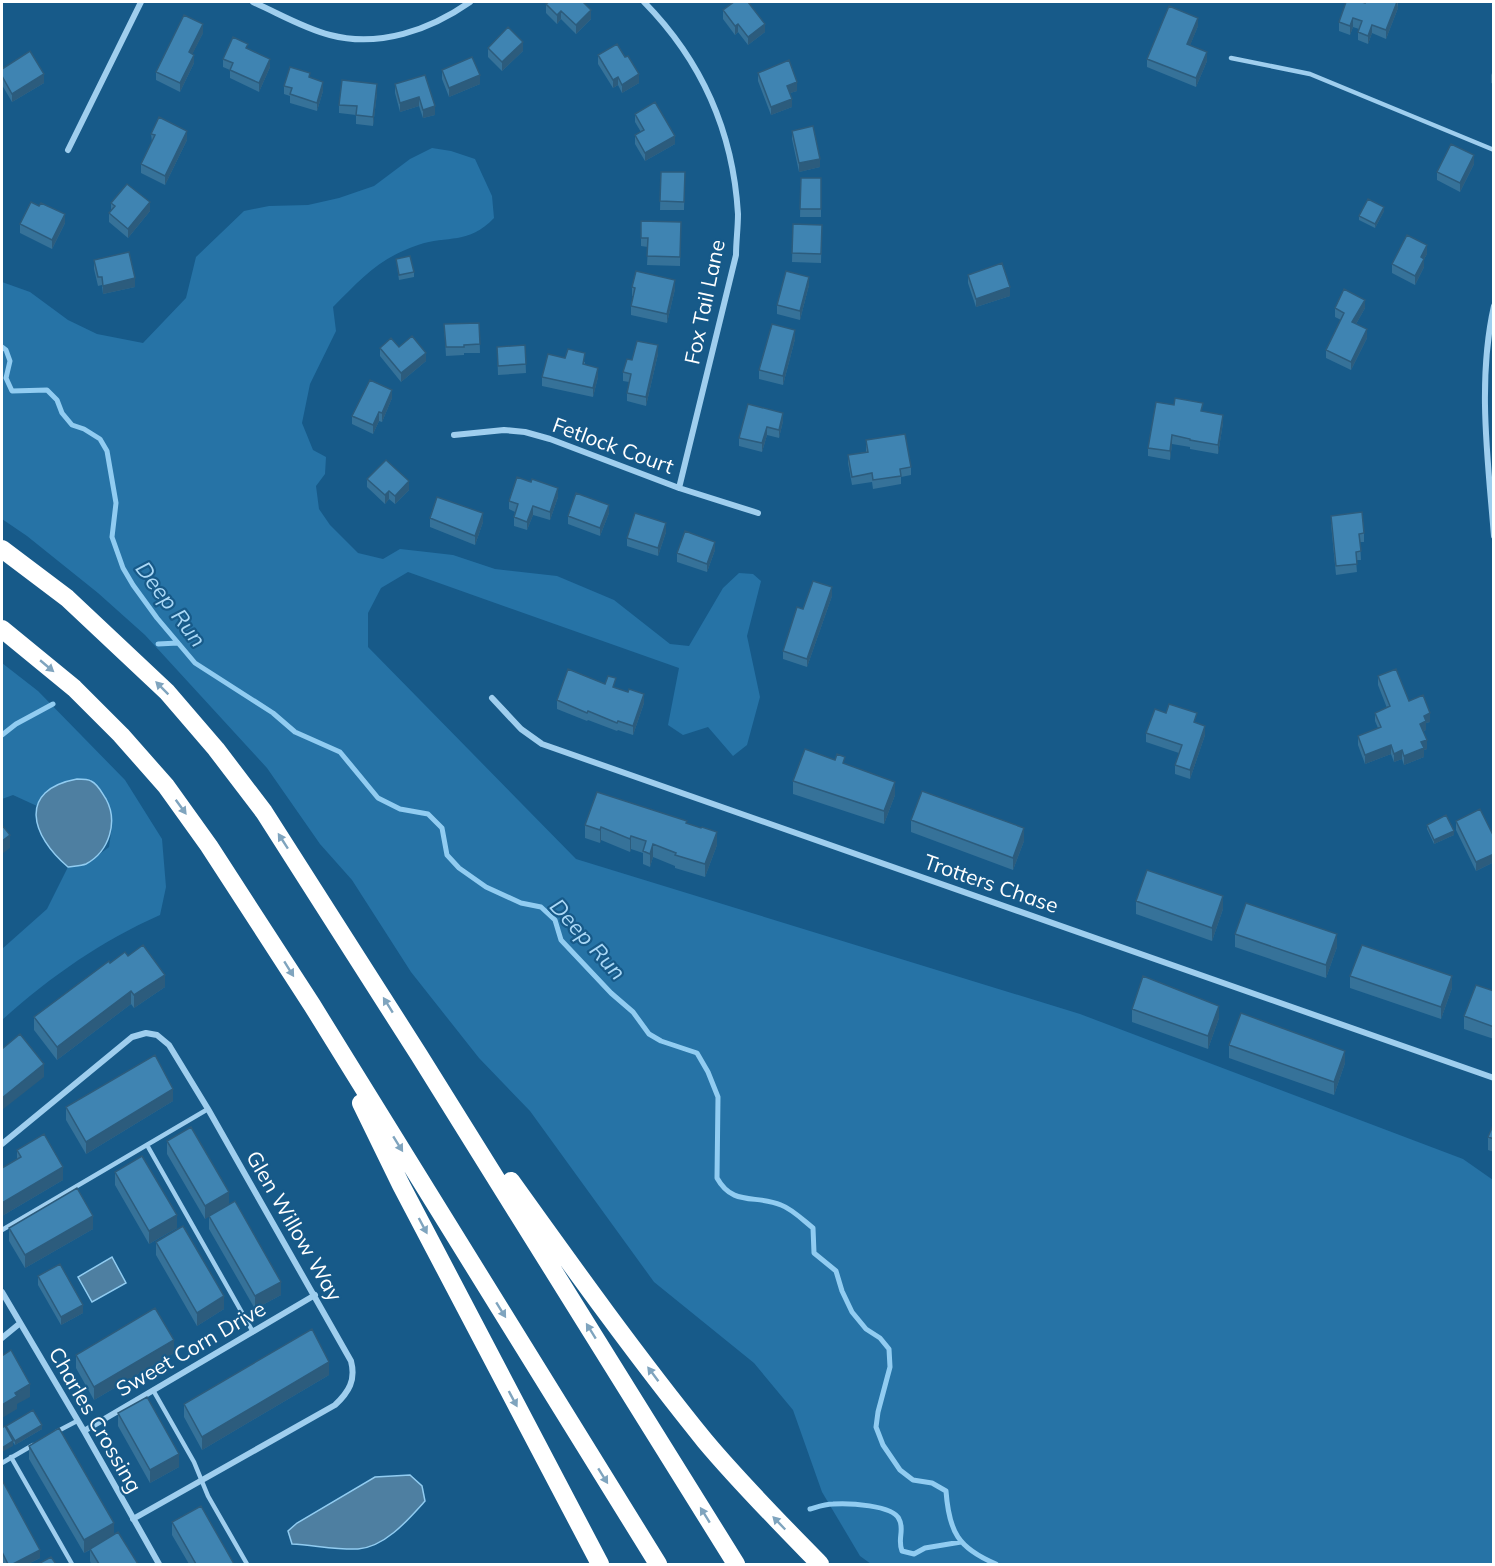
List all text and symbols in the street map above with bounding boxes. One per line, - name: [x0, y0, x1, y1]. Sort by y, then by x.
- street label: Fox Tail Lane: [678, 237, 730, 367]
- street label: Fetlock Court: [549, 411, 678, 479]
- water label: Deep Run: [130, 556, 212, 652]
- one-way arrow: [39, 659, 55, 672]
- one-way arrow: [155, 680, 169, 695]
- one-way arrow: [175, 798, 187, 814]
- one-way arrow: [277, 833, 288, 849]
- street label: Trotters Chase: [921, 848, 1062, 918]
- water label: Deep Run: [544, 892, 632, 986]
- one-way arrow: [283, 961, 294, 977]
- one-way arrow: [382, 997, 393, 1013]
- one-way arrow: [392, 1136, 403, 1152]
- street label: Glen Willow Way: [241, 1146, 348, 1305]
- one-way arrow: [418, 1218, 428, 1235]
- street label: Sweet Corn Drive: [111, 1295, 270, 1402]
- one-way arrow: [495, 1302, 506, 1318]
- one-way arrow: [585, 1324, 597, 1340]
- street label: Charles Crossing: [44, 1342, 148, 1497]
- one-way arrow: [647, 1367, 659, 1382]
- one-way arrow: [508, 1391, 518, 1408]
- one-way arrow: [598, 1468, 609, 1484]
- one-way arrow: [700, 1507, 711, 1523]
- one-way arrow: [772, 1515, 786, 1530]

